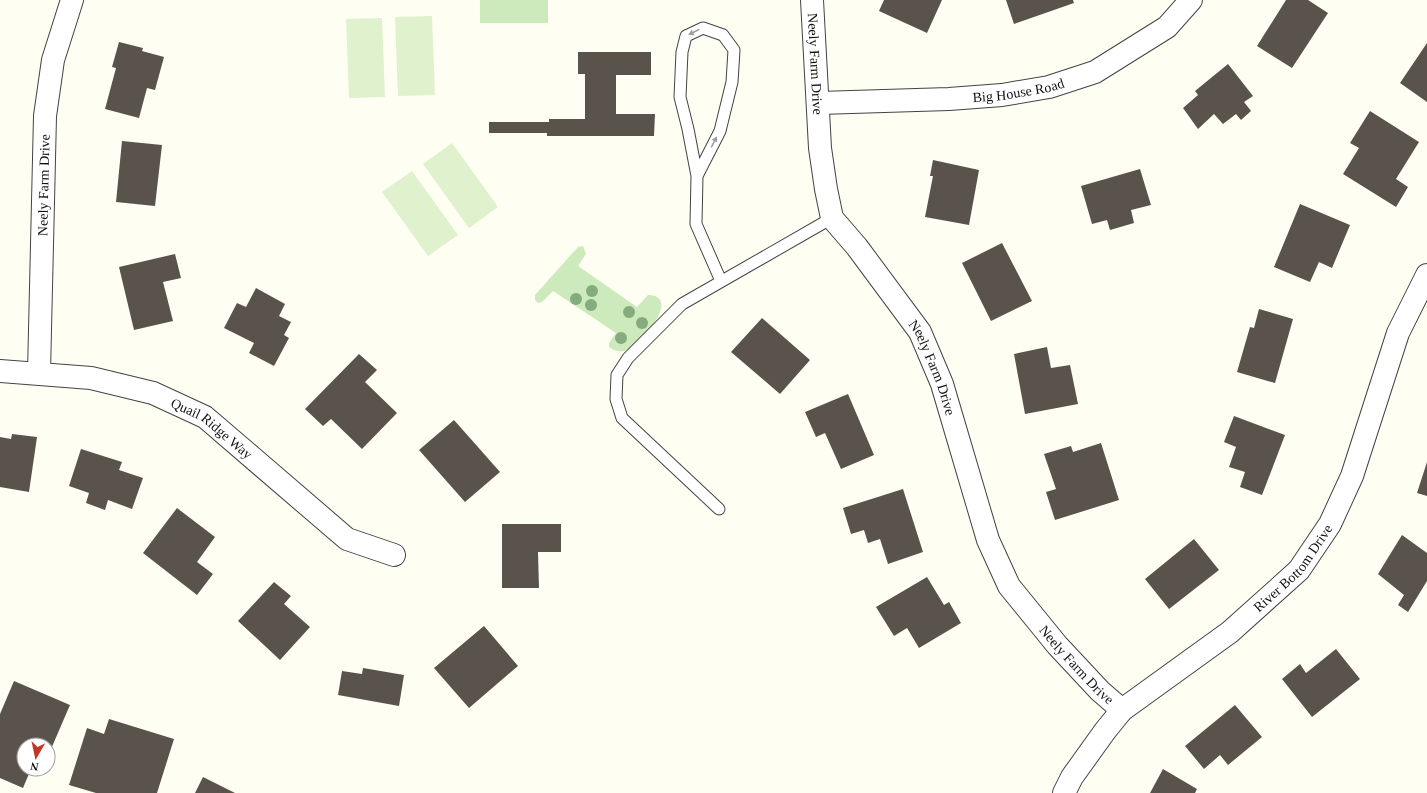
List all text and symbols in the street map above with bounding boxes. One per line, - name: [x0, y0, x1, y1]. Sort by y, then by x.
- street label: Neely Farm Drive: [805, 13, 826, 115]
- one-way arrow: [689, 29, 700, 35]
- street label: Big House Road: [972, 75, 1066, 105]
- street label: Neely Farm Drive: [35, 134, 52, 236]
- one-way arrow: [711, 136, 718, 147]
- street label: Neely Farm Drive: [906, 317, 958, 417]
- street label: Quail Ridge Way: [169, 395, 255, 462]
- street label: River Bottom Drive: [1250, 521, 1335, 615]
- street label: Neely Farm Drive: [1037, 622, 1117, 707]
- north arrow: [16, 737, 56, 777]
- text: N: [30, 760, 39, 773]

